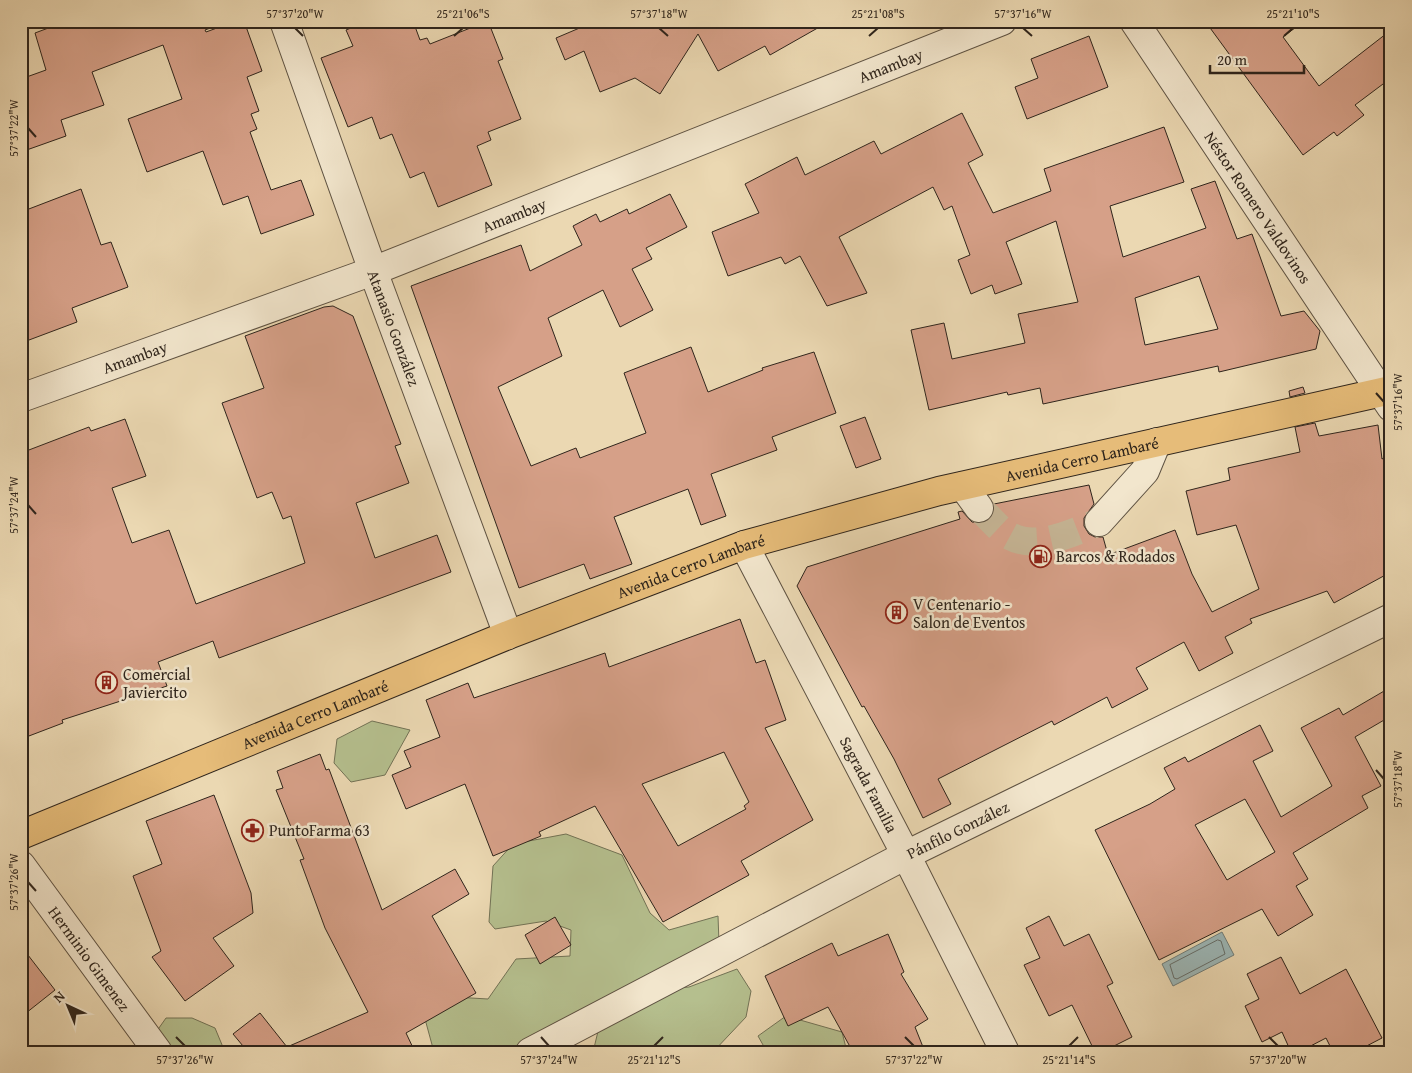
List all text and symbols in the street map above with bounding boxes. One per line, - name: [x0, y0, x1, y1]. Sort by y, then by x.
- text: 57°37'20"W: [266, 5, 325, 22]
- text: 25°21'06"S: [436, 5, 490, 22]
- text: 57°37'18"W: [630, 5, 689, 22]
- text: 25°21'08"S: [851, 5, 905, 22]
- text: 57°37'16"W: [994, 5, 1053, 22]
- text: 25°21'10"S: [1266, 5, 1320, 22]
- street label: Amambay: [855, 42, 926, 89]
- scale bar: [1210, 42, 1303, 74]
- text: 20 m: [1217, 49, 1248, 70]
- text: 57°37'22"W: [5, 98, 22, 157]
- street label: Néstor Romero Valdovinos: [1199, 127, 1318, 288]
- street label: Amambay: [478, 191, 550, 239]
- street label: Atanasio González: [362, 266, 427, 389]
- street label: Amambay: [99, 334, 171, 380]
- text: 57°37'16"W: [1389, 372, 1406, 431]
- street label: Avenida Cerro Lambaré: [1003, 430, 1161, 488]
- text: 57°37'24"W: [5, 475, 22, 534]
- street label: Avenida Cerro Lambaré: [613, 528, 768, 604]
- fuel station icon: Barcos & Rodados: [1028, 544, 1052, 568]
- place label: Barcos & Rodados: [1056, 544, 1175, 568]
- place label: V Centenario - Salon de Eventos: [913, 592, 1025, 634]
- building icon: V Centenario - Salon de Eventos: [885, 601, 909, 625]
- place label: Comercial Javiercito: [121, 662, 191, 704]
- building icon: Comercial Javiercito: [95, 671, 119, 695]
- street label: Avenida Cerro Lambaré: [238, 673, 392, 755]
- street label: Sagrada Familia: [834, 732, 904, 837]
- text: 57°37'18"W: [1389, 749, 1406, 808]
- street label: Pánfilo González: [902, 795, 1013, 865]
- pharmacy icon: PuntoFarma 63: [241, 818, 265, 842]
- place label: PuntoFarma 63: [269, 818, 370, 842]
- text: 57°37'26"W: [5, 852, 22, 911]
- street label: Herminio Gimenez: [43, 901, 136, 1016]
- north arrow: [42, 980, 92, 1030]
- text: N: [49, 986, 70, 1007]
- text: 57°37'26"W: [156, 1051, 215, 1068]
- text: 57°37'24"W: [520, 1051, 579, 1068]
- text: 25°21'12"S: [627, 1051, 681, 1068]
- text: 57°37'22"W: [885, 1051, 944, 1068]
- text: 25°21'14"S: [1042, 1051, 1096, 1068]
- text: 57°37'20"W: [1249, 1051, 1308, 1068]

